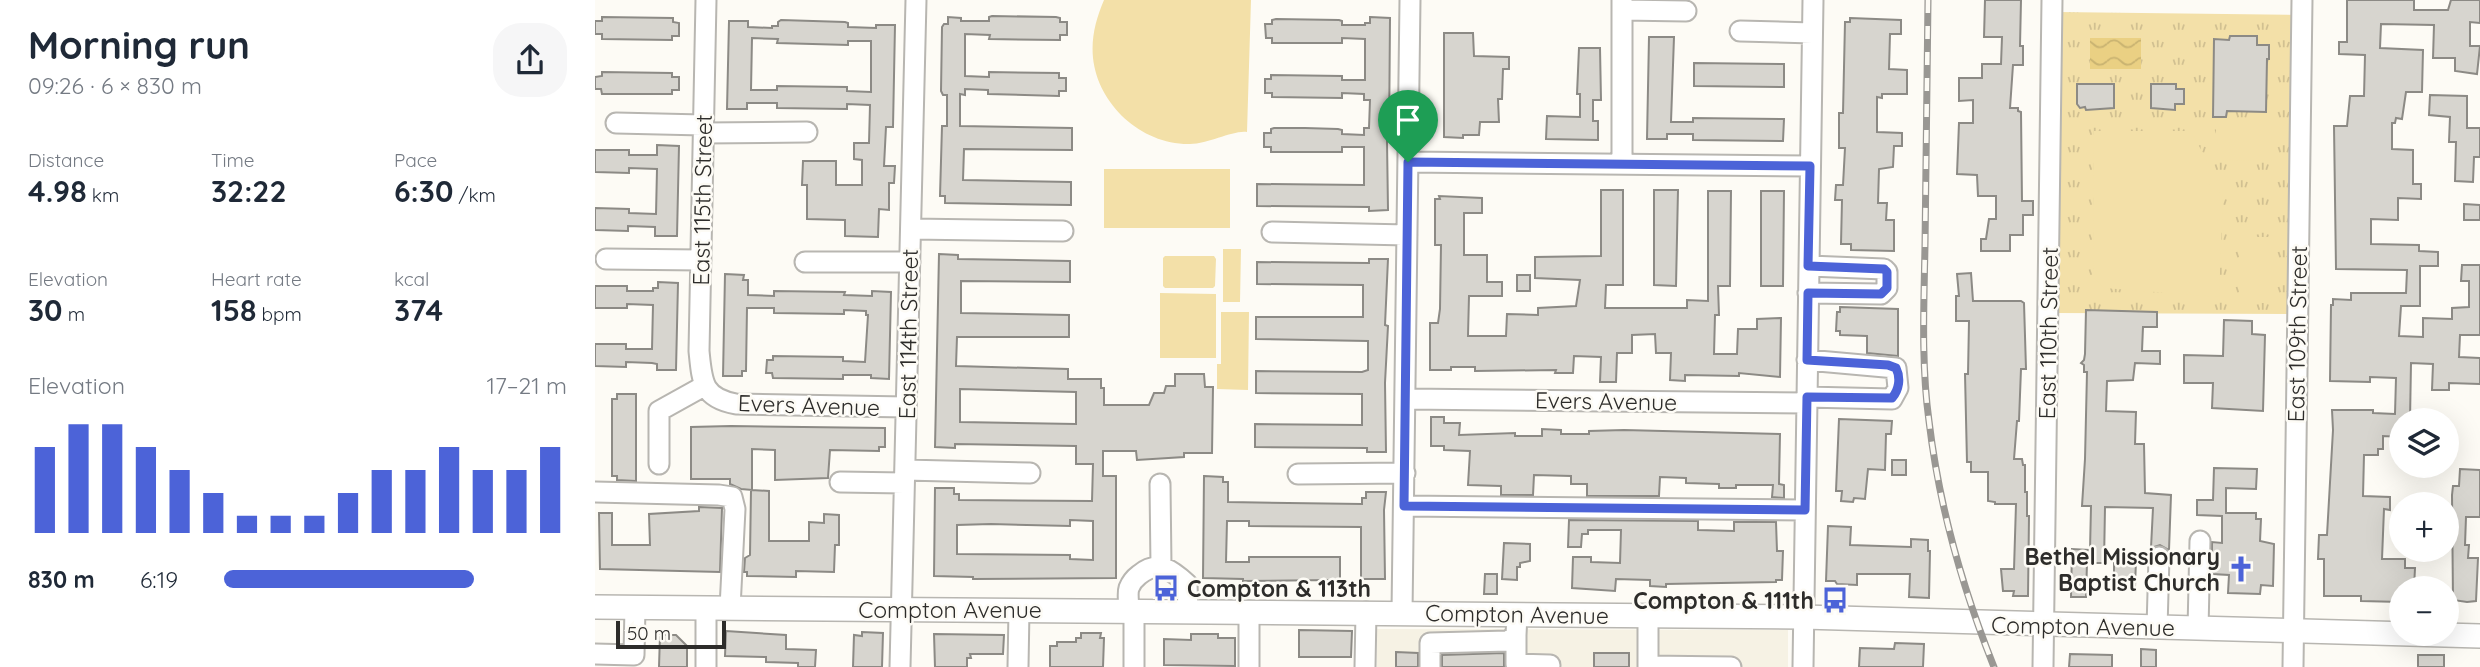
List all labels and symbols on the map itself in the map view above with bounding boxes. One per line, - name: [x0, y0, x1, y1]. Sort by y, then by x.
- pin: [1378, 90, 1438, 162]
- street label: East 115th Street: [686, 114, 718, 286]
- street label: East 109th Street: [2281, 245, 2313, 423]
- street label: East 110th Street: [2032, 246, 2064, 420]
- street label: East 114th Street: [892, 248, 924, 420]
- street label: Evers Avenue: [1535, 385, 1677, 417]
- street label: Evers Avenue: [737, 388, 881, 422]
- place label: Bethel Missionary Baptist Church: [2024, 542, 2220, 597]
- church icon: Bethel Missionary Baptist Church: [2226, 554, 2256, 584]
- bus stop icon: Compton & 113th: [1151, 573, 1181, 603]
- place label: Compton & 113th: [1187, 574, 1371, 603]
- bus stop icon: Compton & 111th: [1820, 585, 1850, 615]
- place label: Compton & 111th: [1633, 586, 1814, 615]
- street label: Compton Avenue: [858, 595, 1042, 624]
- street label: Compton Avenue: [1425, 598, 1609, 630]
- street label: Compton Avenue: [1991, 610, 2175, 642]
- scale bar: [616, 618, 726, 650]

